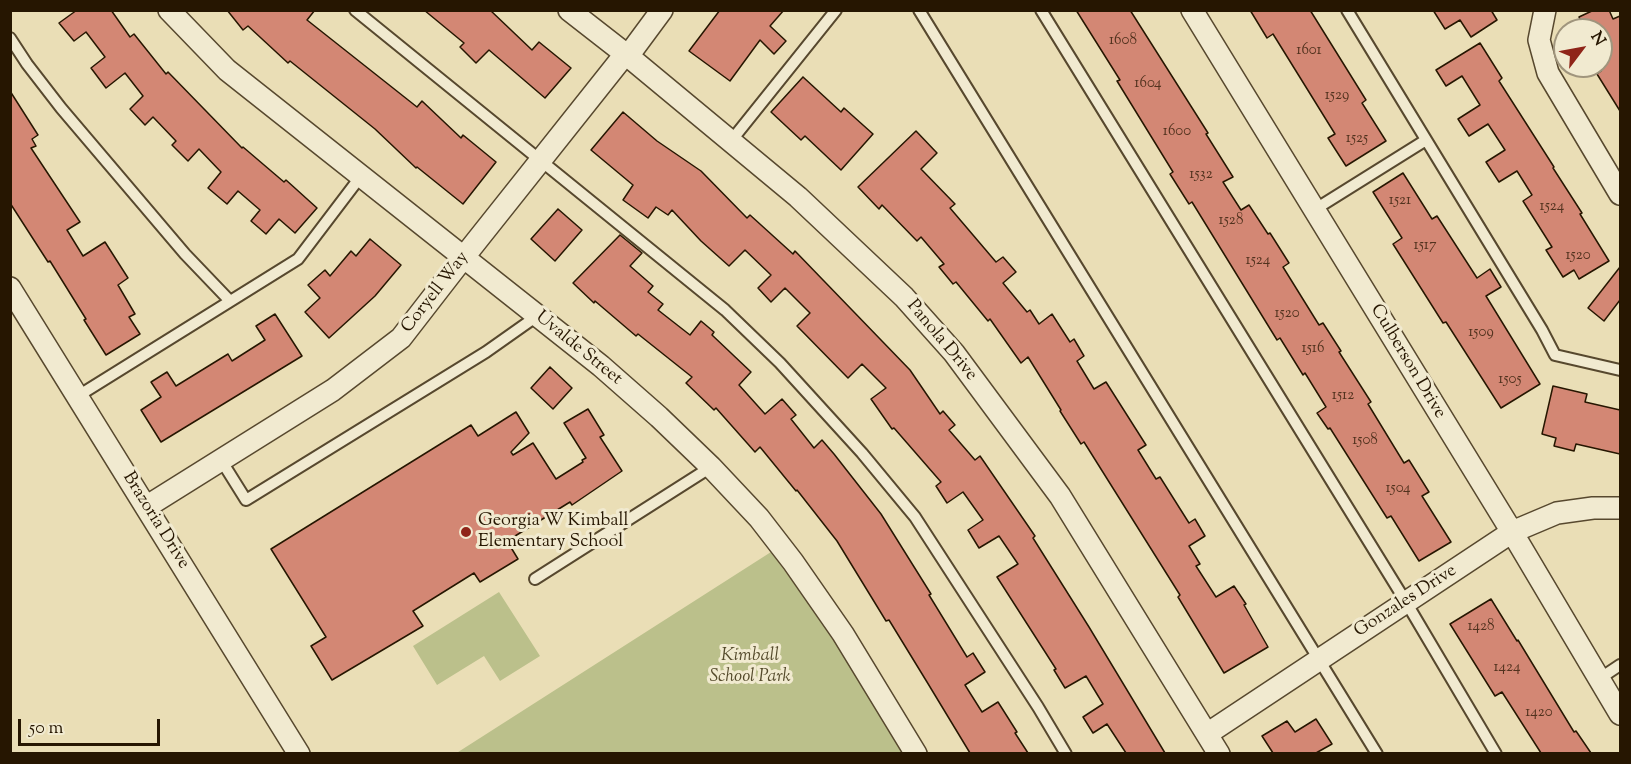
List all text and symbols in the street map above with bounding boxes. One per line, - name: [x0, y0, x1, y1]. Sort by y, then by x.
- north arrow: [1553, 18, 1613, 78]
- text: N: [1584, 28, 1610, 51]
- house number: 1608: [1109, 32, 1137, 50]
- house number: 1601: [1296, 42, 1322, 60]
- house number: 1604: [1134, 75, 1162, 93]
- house number: 1529: [1325, 87, 1349, 105]
- house number: 1600: [1163, 123, 1191, 141]
- house number: 1525: [1346, 130, 1368, 148]
- house number: 1532: [1189, 166, 1213, 184]
- house number: 1521: [1389, 192, 1411, 210]
- house number: 1524: [1540, 198, 1564, 216]
- house number: 1528: [1219, 212, 1243, 230]
- house number: 1517: [1414, 237, 1436, 255]
- house number: 1520: [1565, 247, 1591, 265]
- street label: Coryell Way: [398, 248, 474, 338]
- house number: 1524: [1246, 252, 1270, 270]
- street label: Panola Drive: [901, 296, 981, 386]
- street label: Culberson Drive: [1364, 301, 1450, 423]
- house number: 1520: [1274, 305, 1300, 323]
- street label: Uvalde Street: [530, 307, 626, 391]
- house number: 1509: [1468, 324, 1494, 342]
- house number: 1516: [1302, 340, 1324, 358]
- house number: 1505: [1498, 371, 1522, 389]
- house number: 1512: [1332, 387, 1354, 405]
- house number: 1508: [1352, 432, 1378, 450]
- street label: Brazoria Drive: [117, 468, 193, 574]
- house number: 1504: [1386, 480, 1410, 498]
- place label: Georgia W Kimball Elementary School: [478, 511, 629, 554]
- marker: Georgia W Kimball Elementary School: [459, 525, 473, 539]
- street label: Gonzales Drive: [1351, 561, 1461, 643]
- house number: 1428: [1467, 618, 1495, 636]
- park label: Kimball School Park: [709, 646, 791, 688]
- house number: 1424: [1493, 659, 1521, 677]
- house number: 1420: [1525, 704, 1553, 722]
- scale bar: [21, 707, 164, 745]
- text: 50 m: [29, 716, 63, 742]

